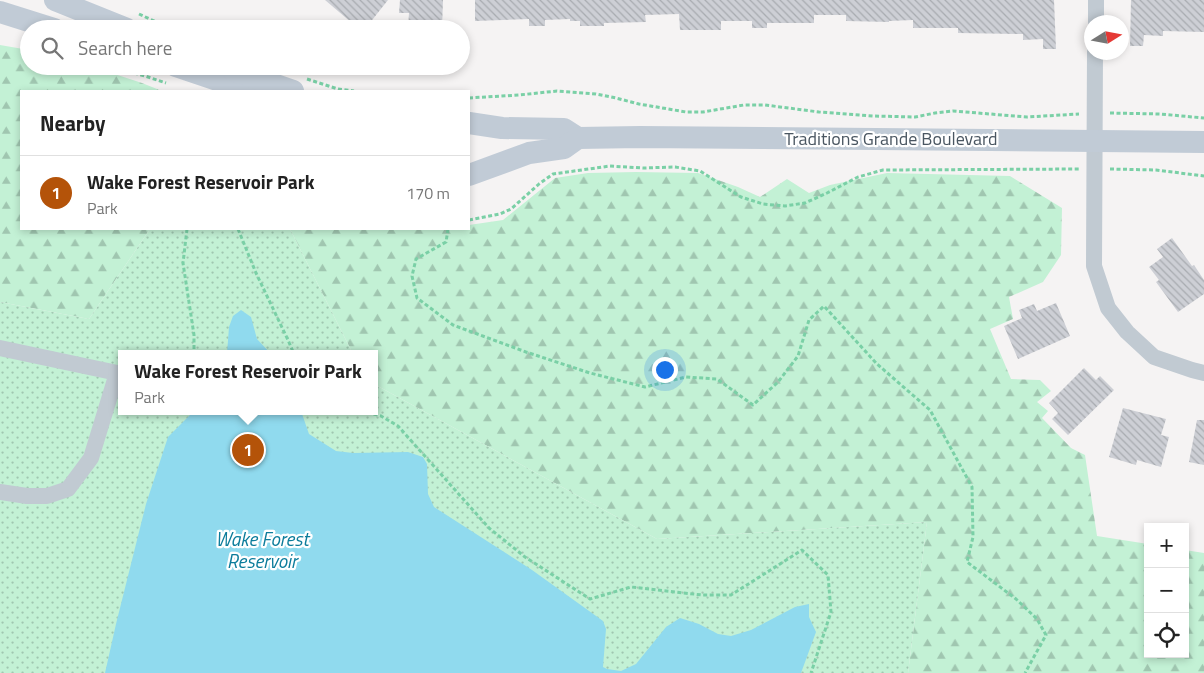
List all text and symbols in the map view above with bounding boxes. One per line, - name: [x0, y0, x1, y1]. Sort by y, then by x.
- north arrow: [1084, 15, 1129, 60]
- search box: [20, 20, 470, 75]
- text: Search here: [78, 33, 172, 62]
- icon: search: [38, 34, 66, 62]
- text: Nearby: [40, 107, 105, 139]
- street label: Traditions Grande Boulevard: [784, 125, 998, 152]
- text: Wake Forest Reservoir Park: [87, 167, 315, 196]
- text: 1: [52, 181, 60, 205]
- text: 170 m: [406, 181, 450, 205]
- text: Park: [87, 196, 118, 220]
- popup: [118, 350, 378, 415]
- text: Wake Forest Reservoir Park: [134, 356, 362, 385]
- your location: [652, 357, 678, 383]
- text: Park: [134, 385, 165, 409]
- pin: 1: [232, 431, 264, 469]
- map controls: [1144, 523, 1189, 658]
- button: +: [1144, 523, 1189, 568]
- water label: Wake Forest Reservoir: [215, 524, 310, 575]
- button: −: [1144, 568, 1189, 613]
- button: locate: [1144, 613, 1189, 658]

